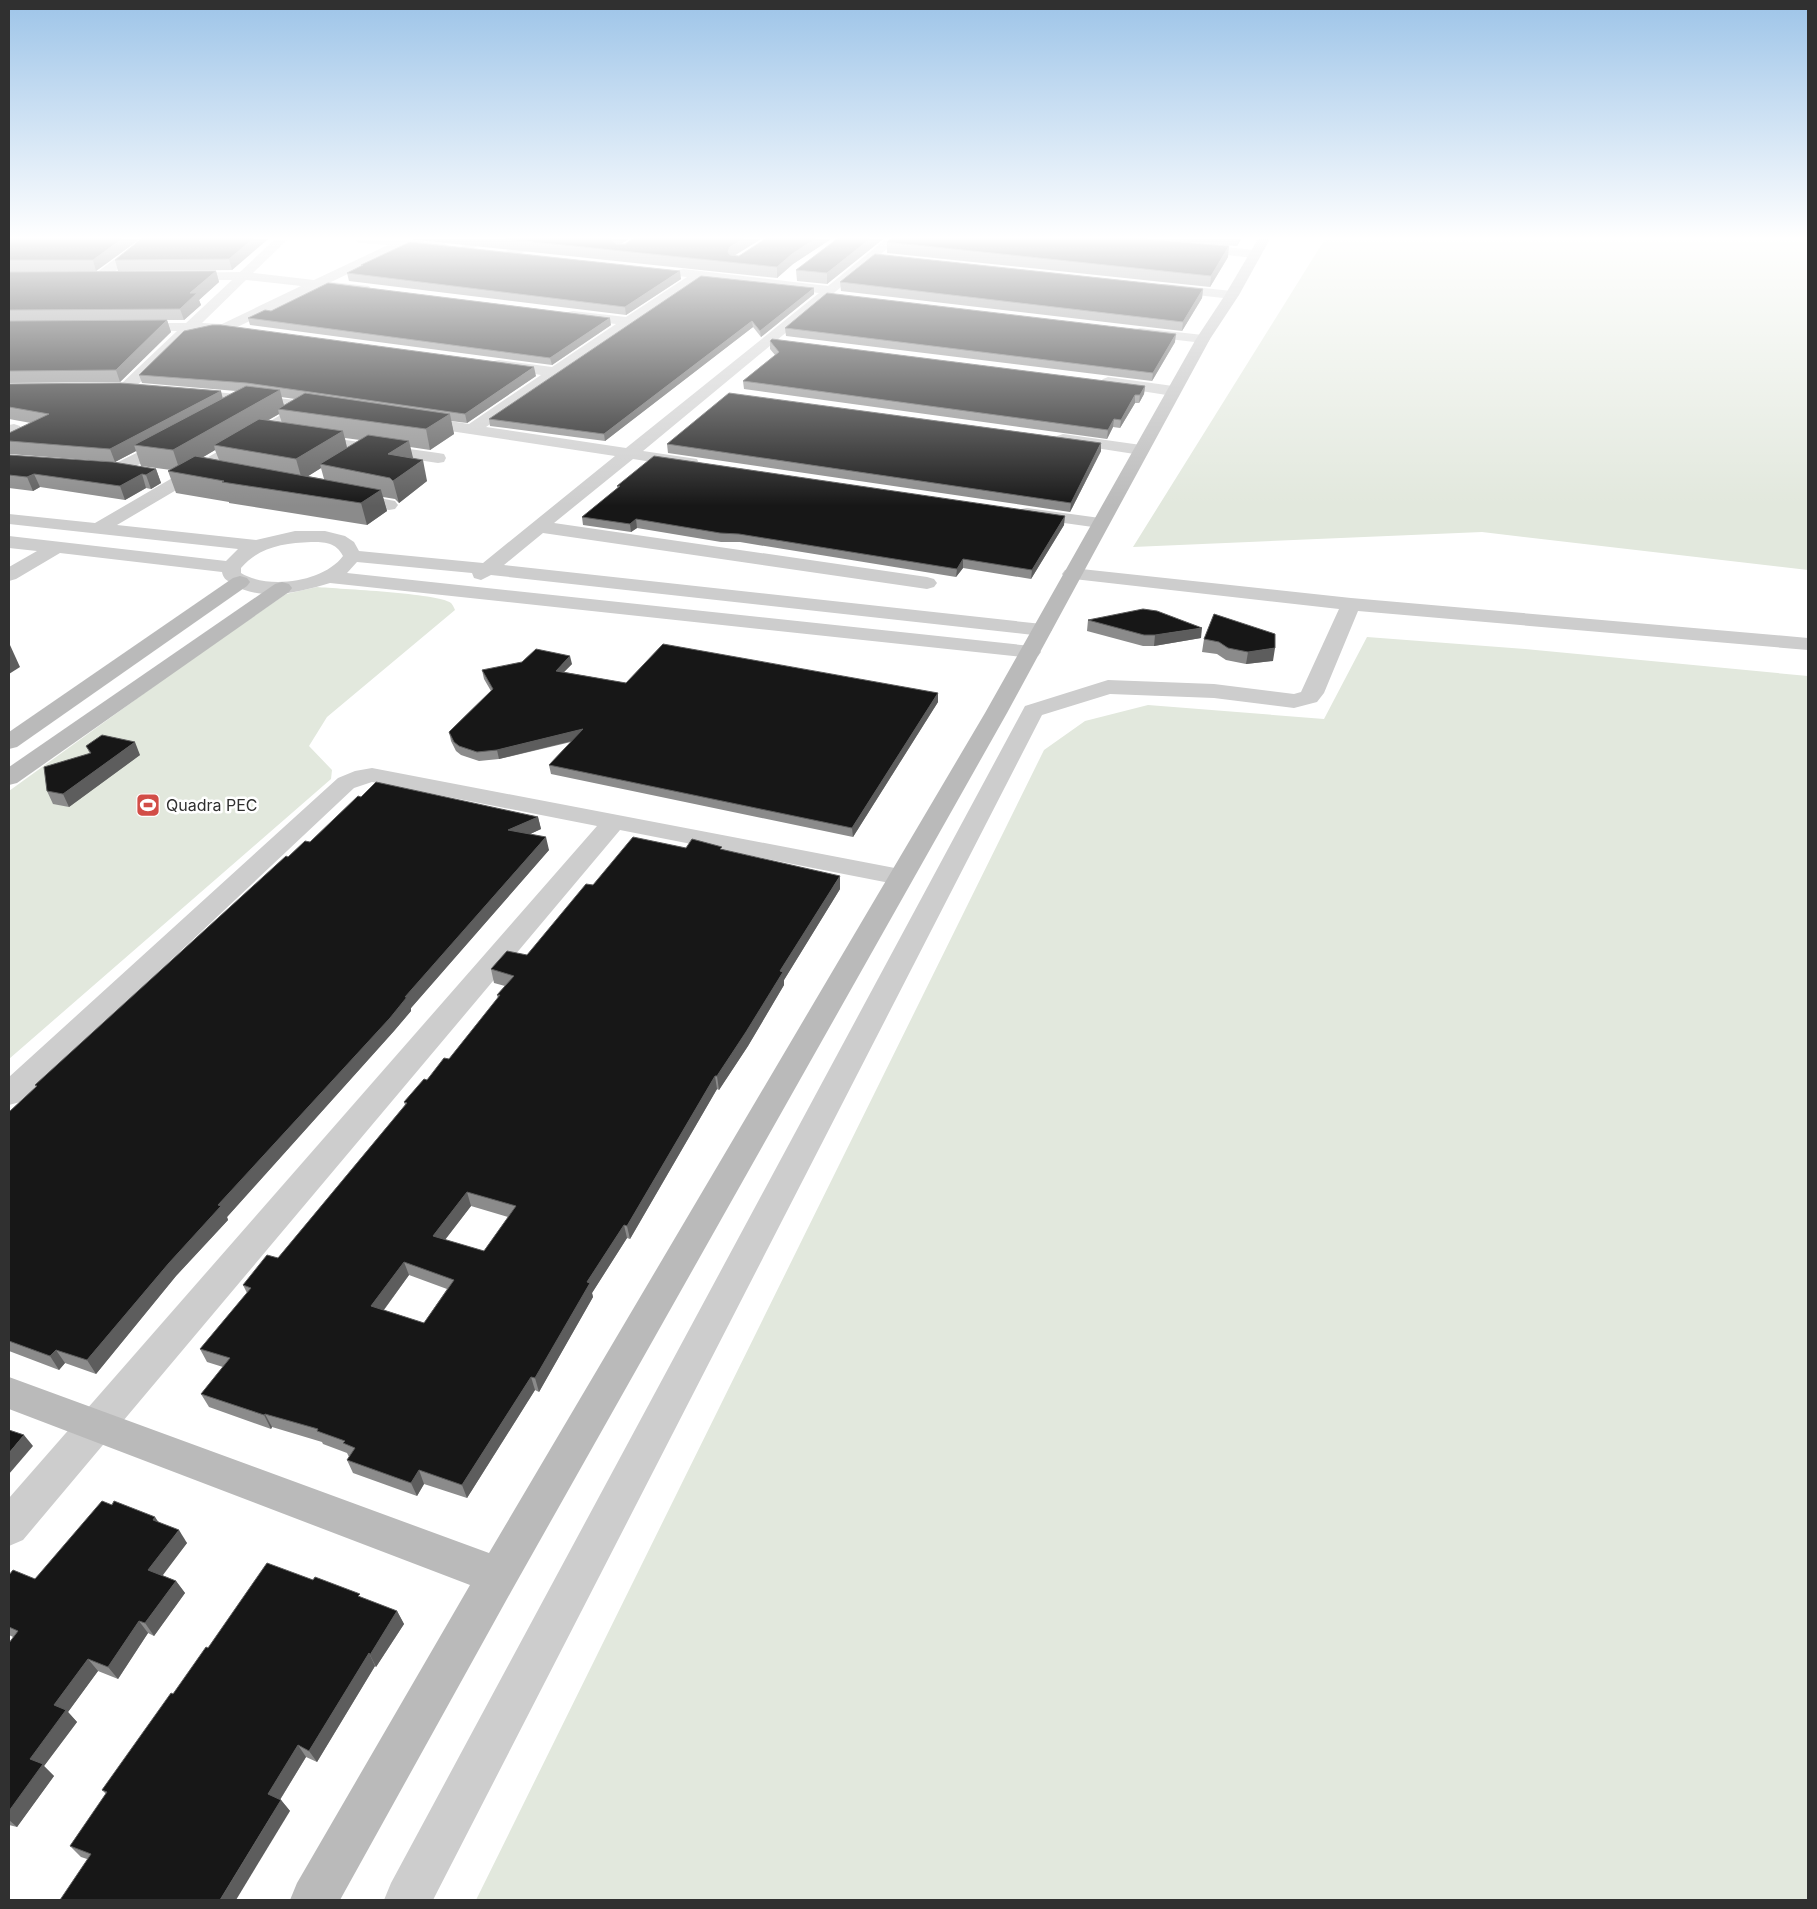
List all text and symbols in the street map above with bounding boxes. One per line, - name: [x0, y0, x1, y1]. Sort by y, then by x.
- sports icon: Quadra PEC: [135, 792, 161, 818]
- place label: Quadra PEC: [166, 795, 258, 815]

